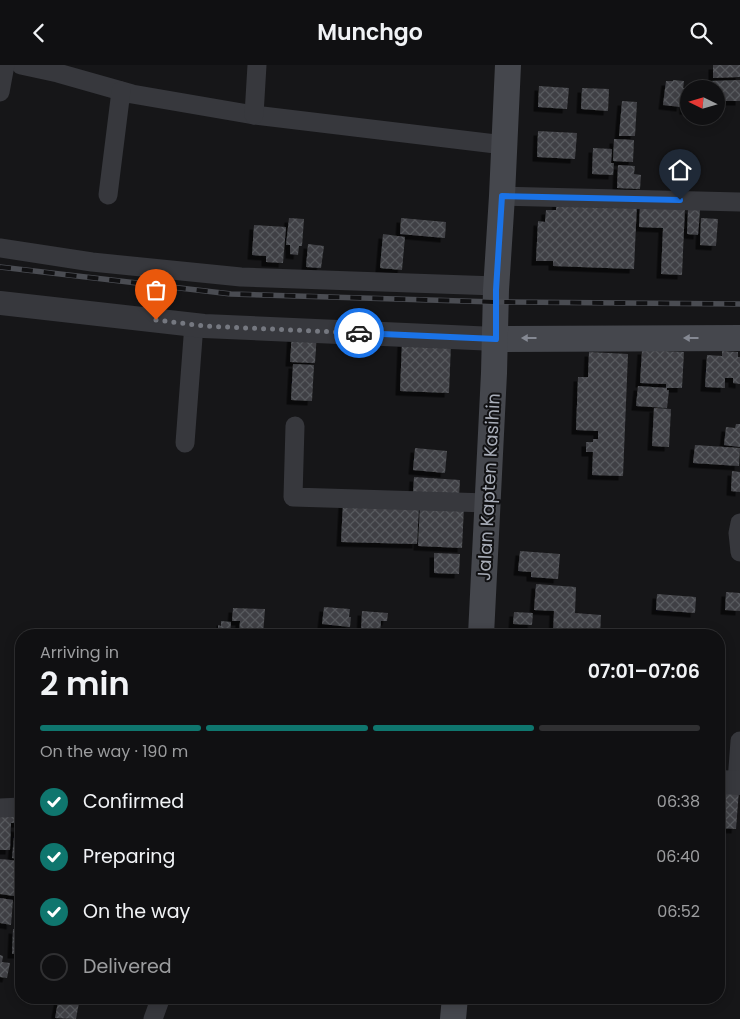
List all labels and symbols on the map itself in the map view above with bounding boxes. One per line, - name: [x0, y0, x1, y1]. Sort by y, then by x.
- north arrow: [680, 80, 725, 125]
- pin: [659, 149, 701, 200]
- pin: [135, 269, 177, 320]
- courier: [334, 308, 384, 358]
- one-way arrow: [521, 334, 537, 342]
- one-way arrow: [683, 334, 699, 342]
- street label: Jalan Kapten Kasihin: [471, 392, 506, 582]

